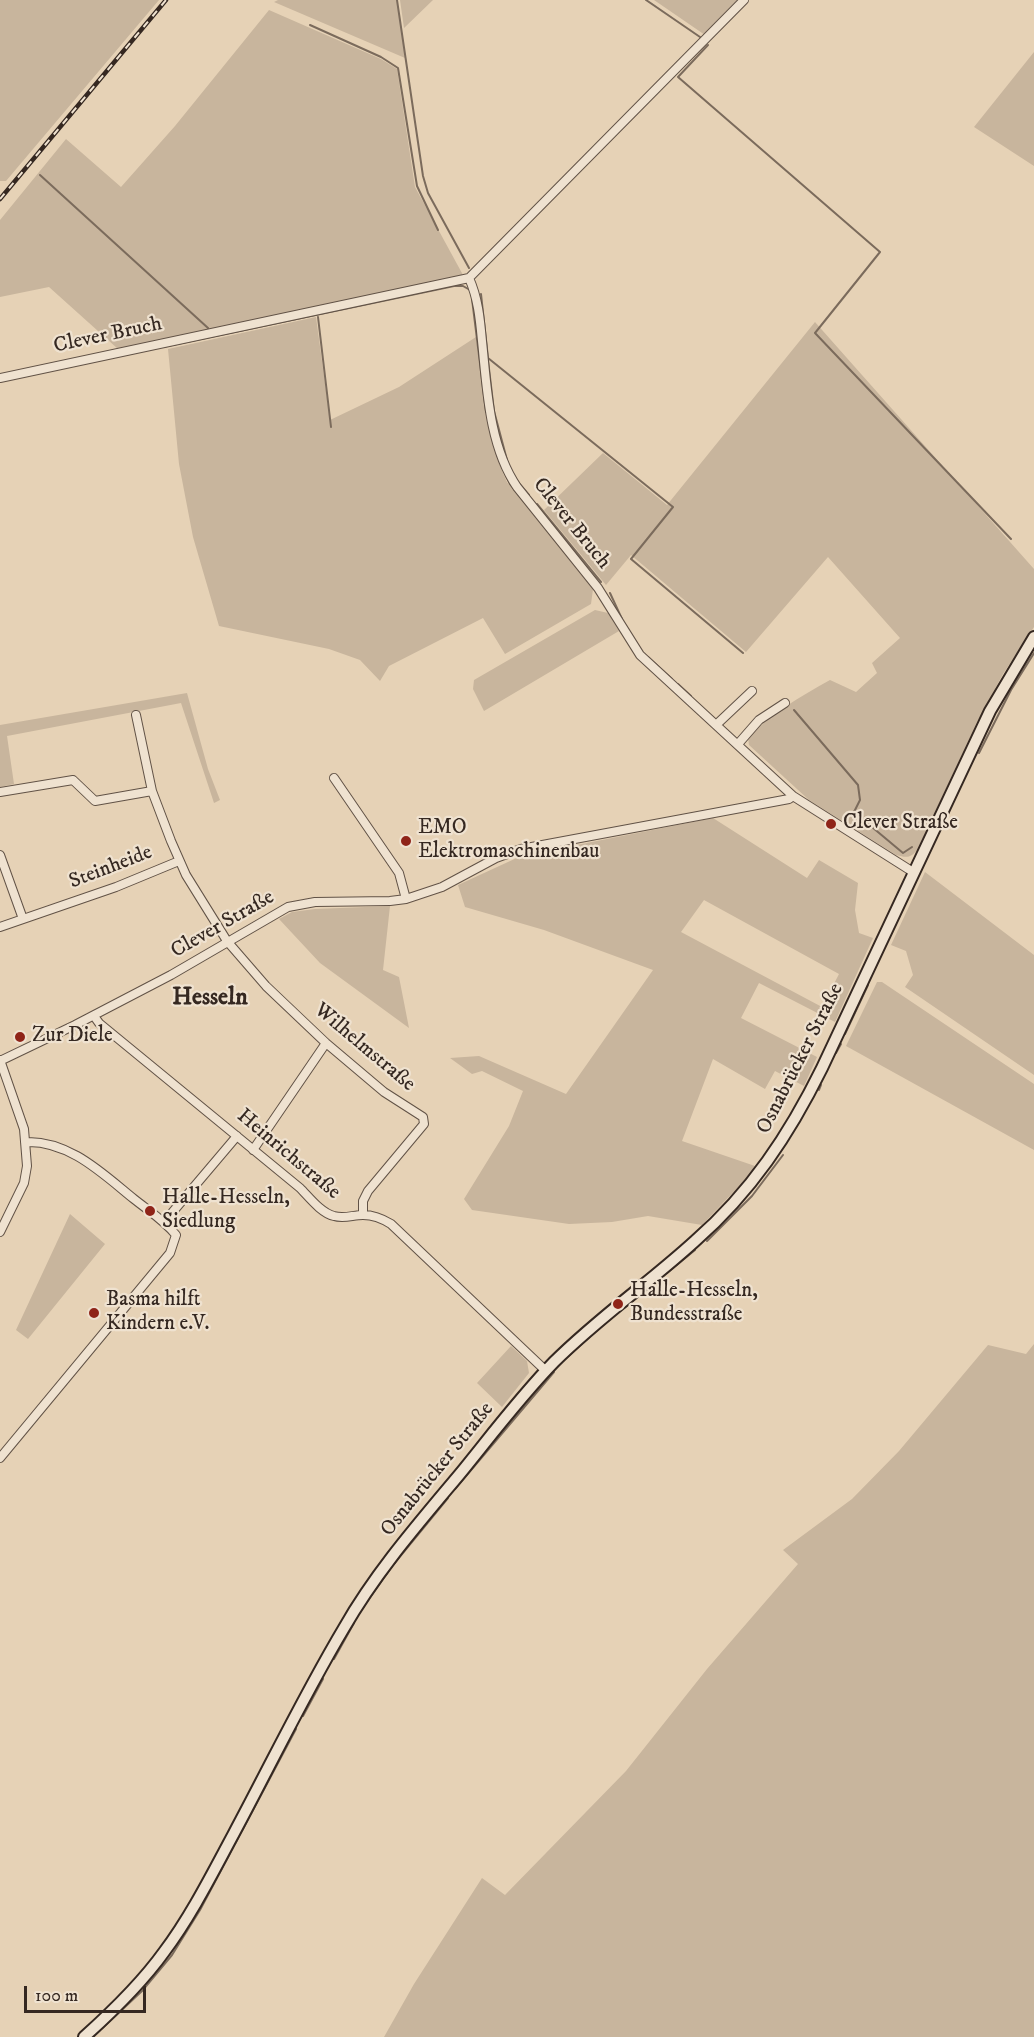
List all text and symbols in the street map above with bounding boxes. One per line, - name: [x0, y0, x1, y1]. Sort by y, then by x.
- street label: Clever Bruch: [51, 312, 165, 360]
- street label: Clever Bruch: [527, 473, 615, 575]
- place label: Clever Straße: [843, 811, 958, 837]
- place label: EMO Elektromaschinenbau: [418, 816, 600, 866]
- marker: Clever Straße: [824, 817, 838, 831]
- marker: EMO Elektromaschinenbau: [399, 834, 413, 848]
- street label: Steinheide: [66, 841, 156, 895]
- street label: Clever Straße: [167, 885, 279, 965]
- street label: Osnabrücker Straße: [752, 979, 850, 1139]
- district label: Hesseln: [172, 985, 248, 1013]
- street label: Wilhelmstraße: [308, 998, 420, 1098]
- place label: Zur Diele: [32, 1024, 113, 1050]
- marker: Zur Diele: [13, 1030, 27, 1044]
- street label: Heinrichstraße: [231, 1104, 345, 1206]
- place label: Halle-Hesseln, Siedlung: [162, 1186, 290, 1236]
- marker: Halle-Hesseln, Siedlung: [143, 1204, 157, 1218]
- place label: Halle-Hesseln, Bundesstraße: [630, 1279, 758, 1329]
- place label: Basma hilft Kindern e.V.: [106, 1288, 209, 1338]
- marker: Halle-Hesseln, Bundesstraße: [611, 1297, 625, 1311]
- marker: Basma hilft Kindern e.V.: [87, 1306, 101, 1320]
- street label: Osnabrücker Straße: [376, 1398, 500, 1542]
- scale bar: [27, 1974, 148, 2012]
- text: 100 m: [35, 1985, 78, 2007]

